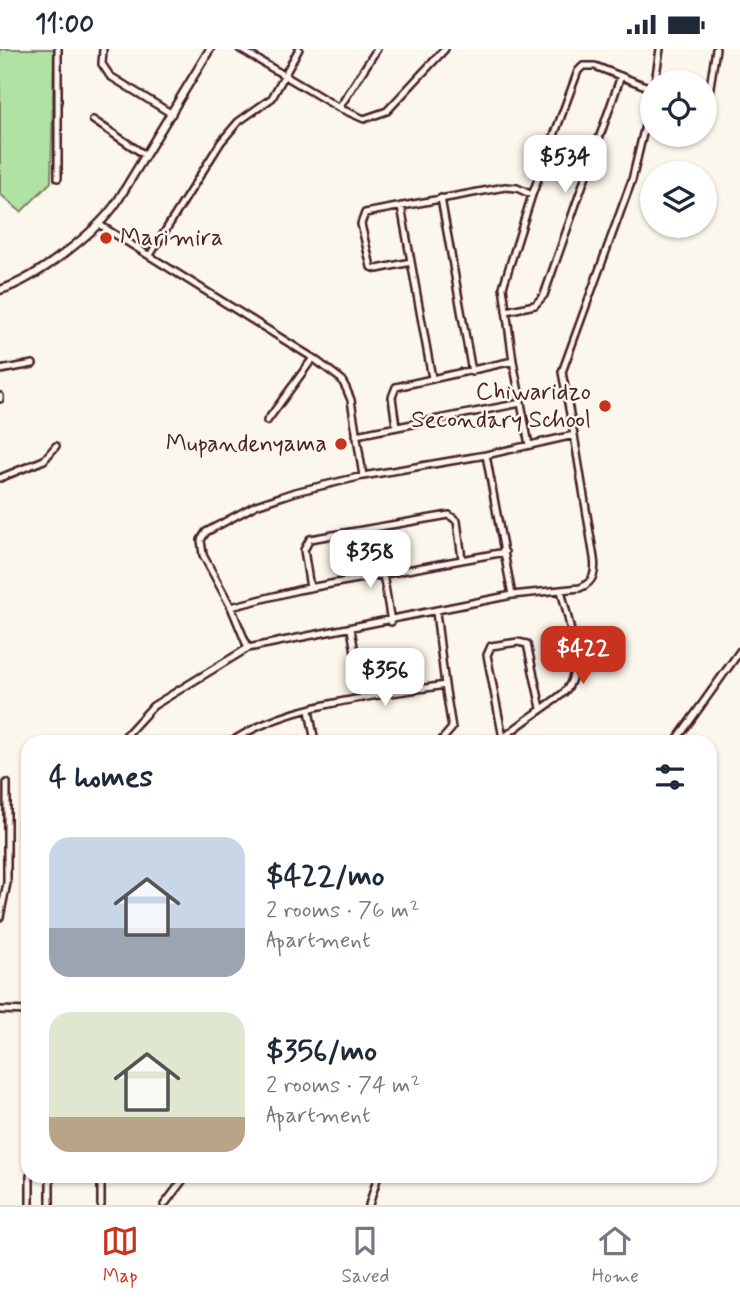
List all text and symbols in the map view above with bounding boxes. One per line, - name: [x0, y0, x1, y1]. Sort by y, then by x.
- text: 11:00: [35, 8, 94, 42]
- map controls: [640, 70, 717, 238]
- button: locate: [640, 70, 717, 147]
- pin: $534: [524, 135, 606, 195]
- text: $534: [540, 143, 590, 173]
- button: layers: [640, 161, 717, 238]
- place label: Marimira: [120, 223, 223, 254]
- marker: Marimira: [98, 230, 114, 246]
- place label: Chiwaridzo Secondary School: [411, 377, 591, 436]
- marker: Chiwaridzo Secondary School: [597, 398, 613, 414]
- place label: Mupandenyama: [166, 429, 327, 460]
- marker: Mupandenyama: [333, 436, 349, 452]
- pin: $358: [329, 531, 411, 590]
- text: $358: [346, 538, 394, 568]
- pin: $422: [542, 627, 624, 686]
- text: $422: [557, 634, 609, 664]
- pin: $356: [344, 649, 426, 708]
- text: $356: [361, 656, 409, 686]
- text: 4 homes: [49, 758, 153, 797]
- icon: filters: [651, 758, 689, 796]
- text: $422/mo: [266, 857, 385, 896]
- icon: home: [105, 865, 189, 949]
- text: 2 rooms · 76 m²: [266, 896, 419, 926]
- text: Apartment: [266, 926, 371, 956]
- text: $356/mo: [266, 1032, 377, 1071]
- icon: home: [105, 1040, 189, 1124]
- text: 2 rooms · 74 m²: [266, 1071, 421, 1101]
- text: Apartment: [266, 1101, 371, 1131]
- tab: Map: [101, 1222, 139, 1289]
- tab: Saved: [341, 1222, 389, 1289]
- tab: Home: [592, 1222, 639, 1289]

